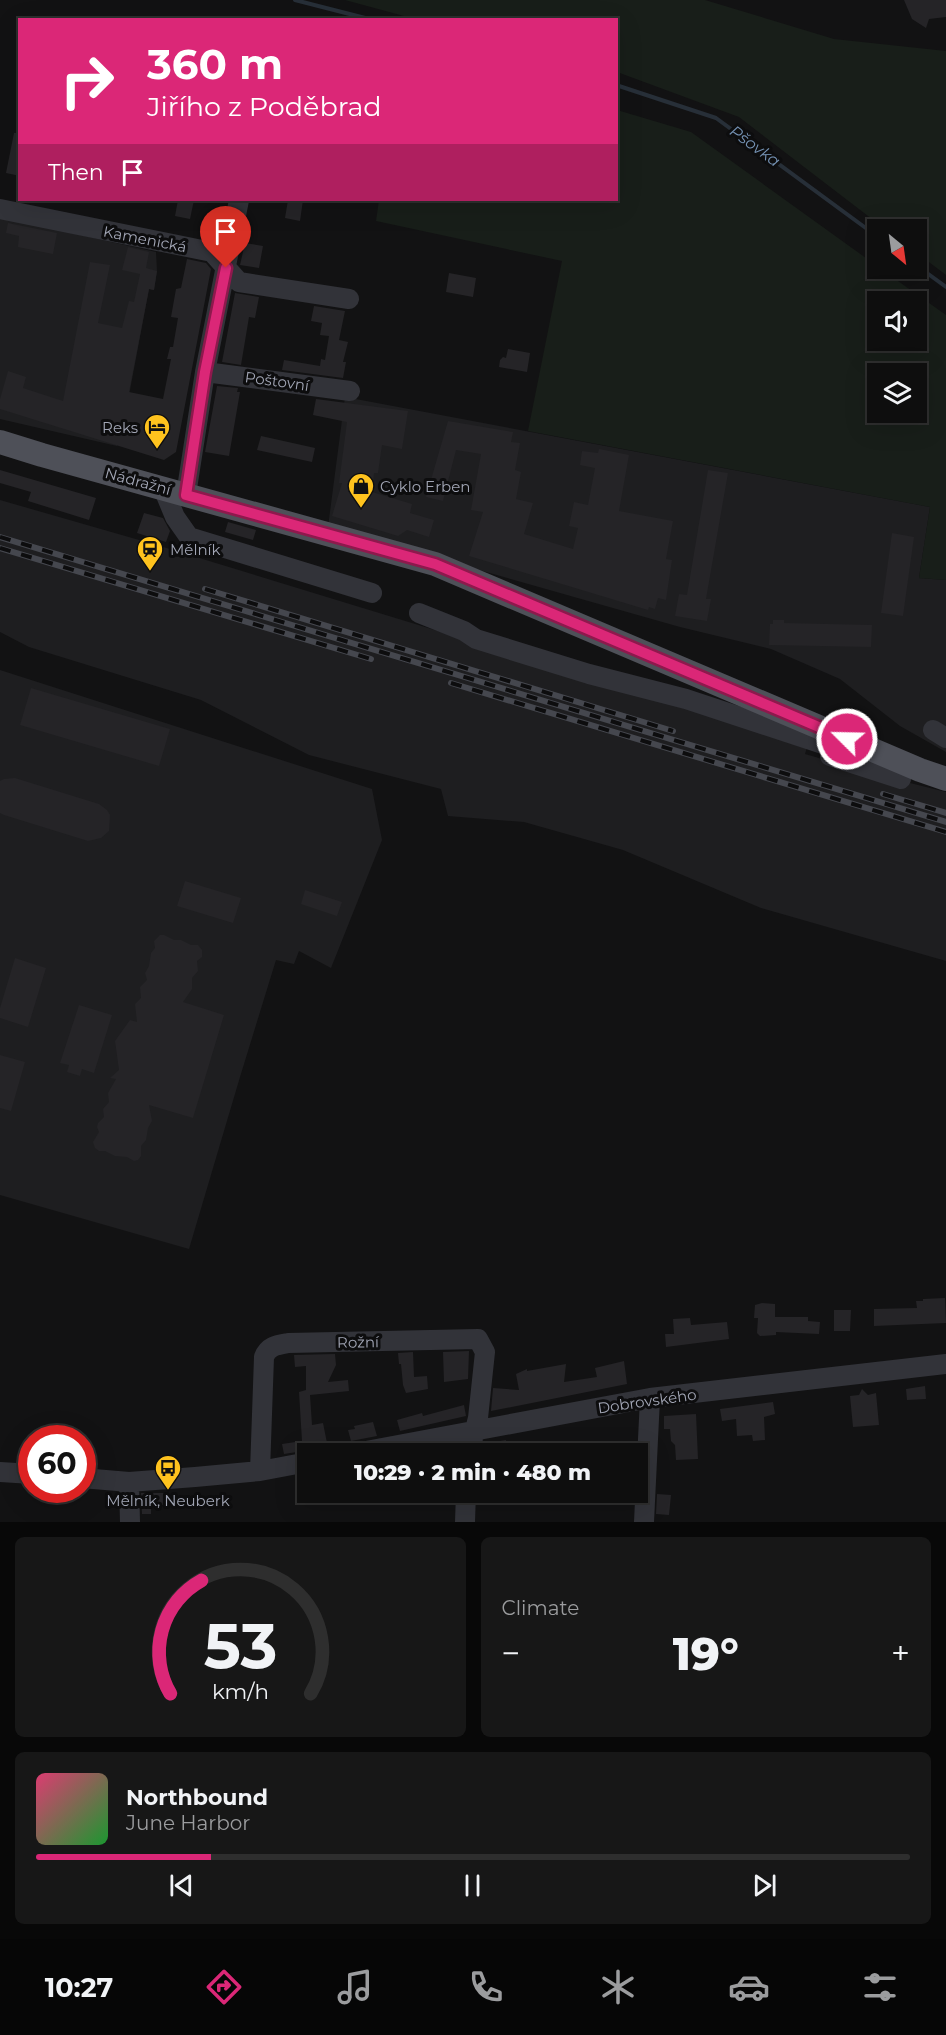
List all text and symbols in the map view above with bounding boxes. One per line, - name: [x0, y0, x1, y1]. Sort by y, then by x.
- text: 360 m: [147, 38, 283, 90]
- icon: right: [48, 42, 126, 120]
- text: Jiřího z Poděbrad: [147, 90, 382, 123]
- water label: Pšovka: [726, 121, 784, 171]
- icon: arrive: [116, 156, 149, 189]
- text: Then: [48, 159, 104, 186]
- pin: [200, 206, 251, 268]
- icon: arrive: [209, 215, 242, 248]
- north arrow: [867, 219, 927, 279]
- map controls: [867, 219, 927, 423]
- street label: Kamenická: [102, 222, 188, 256]
- button: sound: [867, 291, 927, 351]
- button: layers: [867, 363, 927, 423]
- street label: Poštovní: [244, 367, 311, 395]
- hotel icon: Reks: [142, 412, 172, 450]
- place label: Reks: [102, 418, 138, 437]
- street label: Nádražní: [103, 463, 174, 499]
- shop icon: Cyklo Erben: [346, 471, 376, 509]
- place label: Cyklo Erben: [380, 477, 470, 496]
- station icon: Mělník: [135, 534, 165, 572]
- place label: Mělník: [170, 540, 221, 559]
- position arrow: [815, 707, 879, 771]
- street label: Rožní: [337, 1332, 380, 1352]
- street label: Dobrovského: [596, 1385, 698, 1417]
- speed limit sign: 60: [18, 1425, 96, 1503]
- bus stop icon: Mělník, Neuberk: [153, 1453, 183, 1491]
- text: 10:29 · 2 min · 480 m: [354, 1459, 591, 1486]
- place label: Mělník, Neuberk: [106, 1491, 230, 1510]
- text: Climate: [502, 1596, 579, 1620]
- text: 53: [203, 1608, 277, 1684]
- text: 19°: [673, 1626, 739, 1681]
- text: −: [502, 1633, 520, 1673]
- text: +: [891, 1633, 910, 1673]
- text: km/h: [212, 1678, 269, 1704]
- text: Northbound: [126, 1784, 268, 1811]
- text: June Harbor: [126, 1811, 250, 1835]
- icon: previous: [165, 1869, 198, 1902]
- icon: pause: [456, 1869, 489, 1902]
- icon: next: [748, 1869, 781, 1902]
- icon: directions: [203, 1966, 245, 2008]
- icon: music: [334, 1966, 376, 2008]
- icon: phone: [465, 1966, 507, 2008]
- icon: climate: [597, 1966, 639, 2008]
- icon: car: [728, 1966, 770, 2008]
- icon: filters: [859, 1966, 901, 2008]
- text: 10:27: [45, 1971, 113, 2004]

